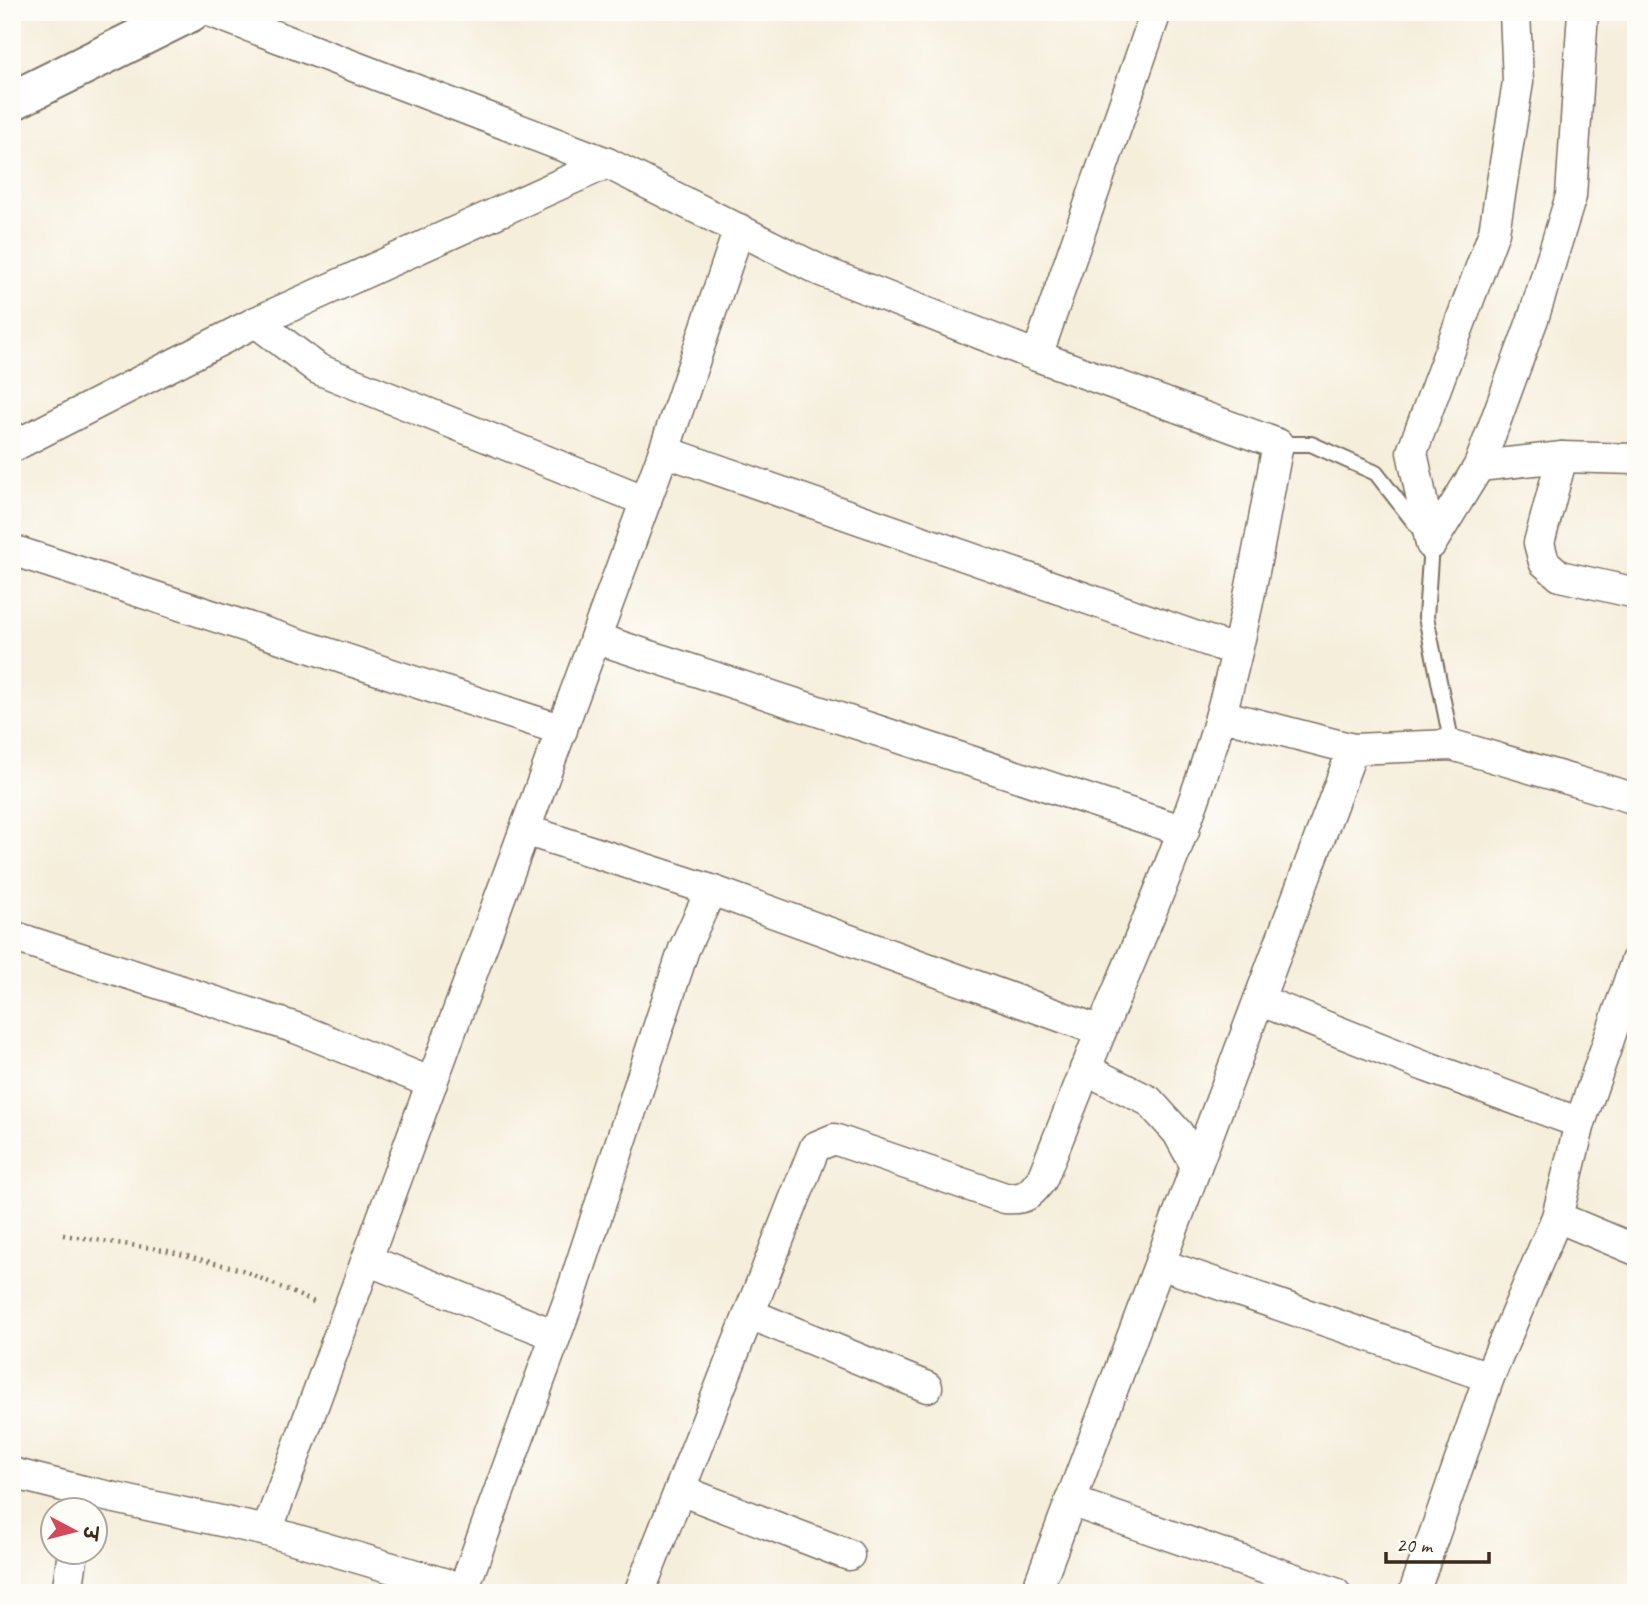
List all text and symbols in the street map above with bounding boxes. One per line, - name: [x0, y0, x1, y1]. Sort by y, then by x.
- north arrow: [38, 1496, 108, 1566]
- scale bar: [1386, 1521, 1489, 1565]
- text: उ: [77, 1523, 103, 1543]
- text: 20 m: [1396, 1532, 1434, 1558]

